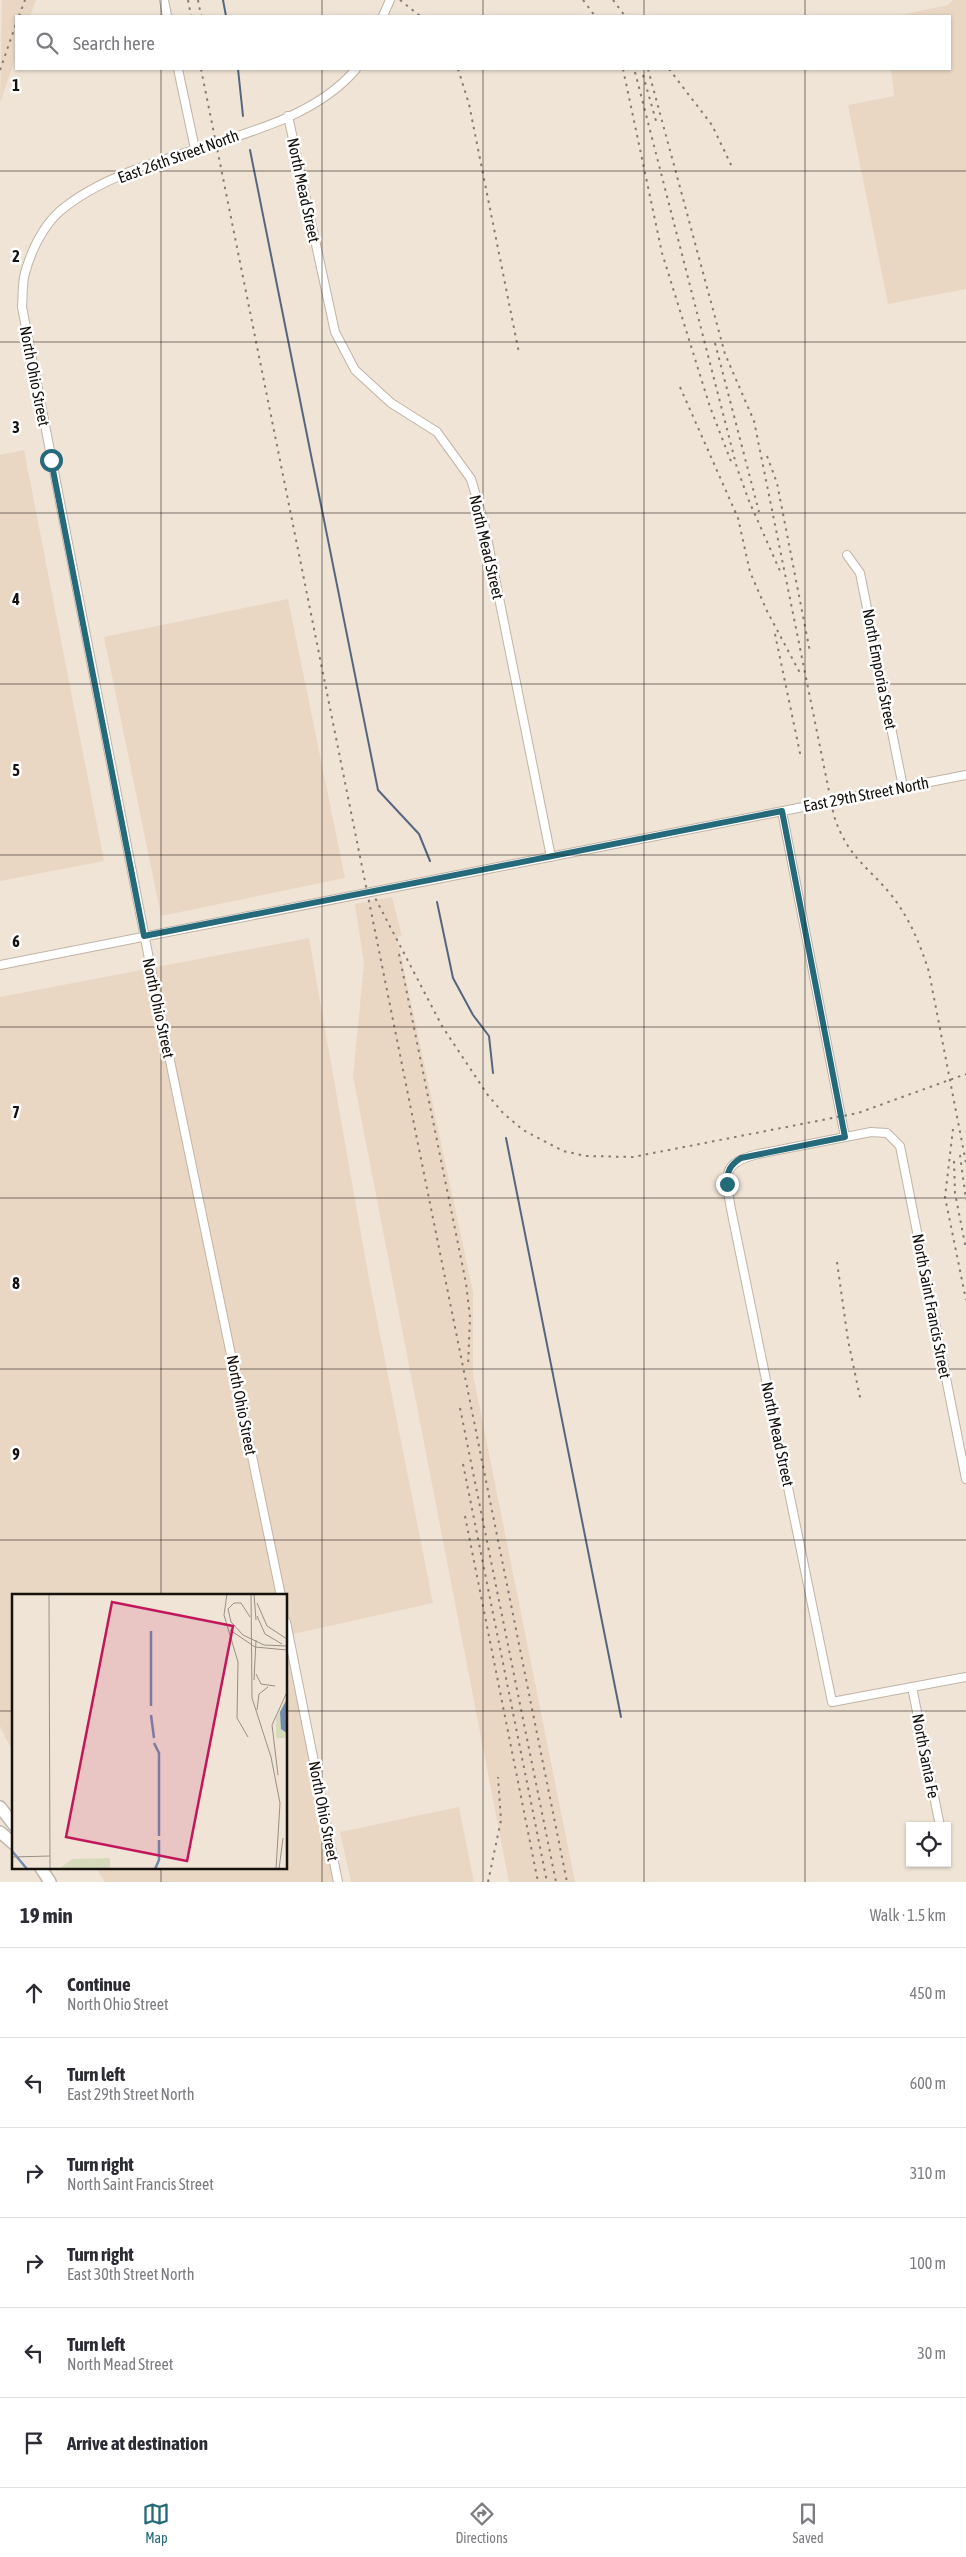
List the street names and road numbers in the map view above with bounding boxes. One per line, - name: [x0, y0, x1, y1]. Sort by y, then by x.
- street label: East 26th Street North: [115, 126, 241, 186]
- street label: North Mead Street: [284, 136, 324, 244]
- street label: North Ohio Street: [16, 324, 54, 428]
- street label: North Mead Street: [466, 493, 508, 601]
- street label: North Emporia Street: [858, 607, 901, 731]
- street label: East 29th Street North: [802, 773, 930, 815]
- street label: North Ohio Street: [140, 956, 178, 1060]
- street label: North Saint Francis Street: [909, 1232, 955, 1380]
- street label: North Ohio Street: [223, 1353, 261, 1457]
- street label: North Mead Street: [758, 1380, 798, 1488]
- street label: North Santa Fe: [909, 1712, 943, 1800]
- street label: North Ohio Street: [305, 1759, 343, 1863]

